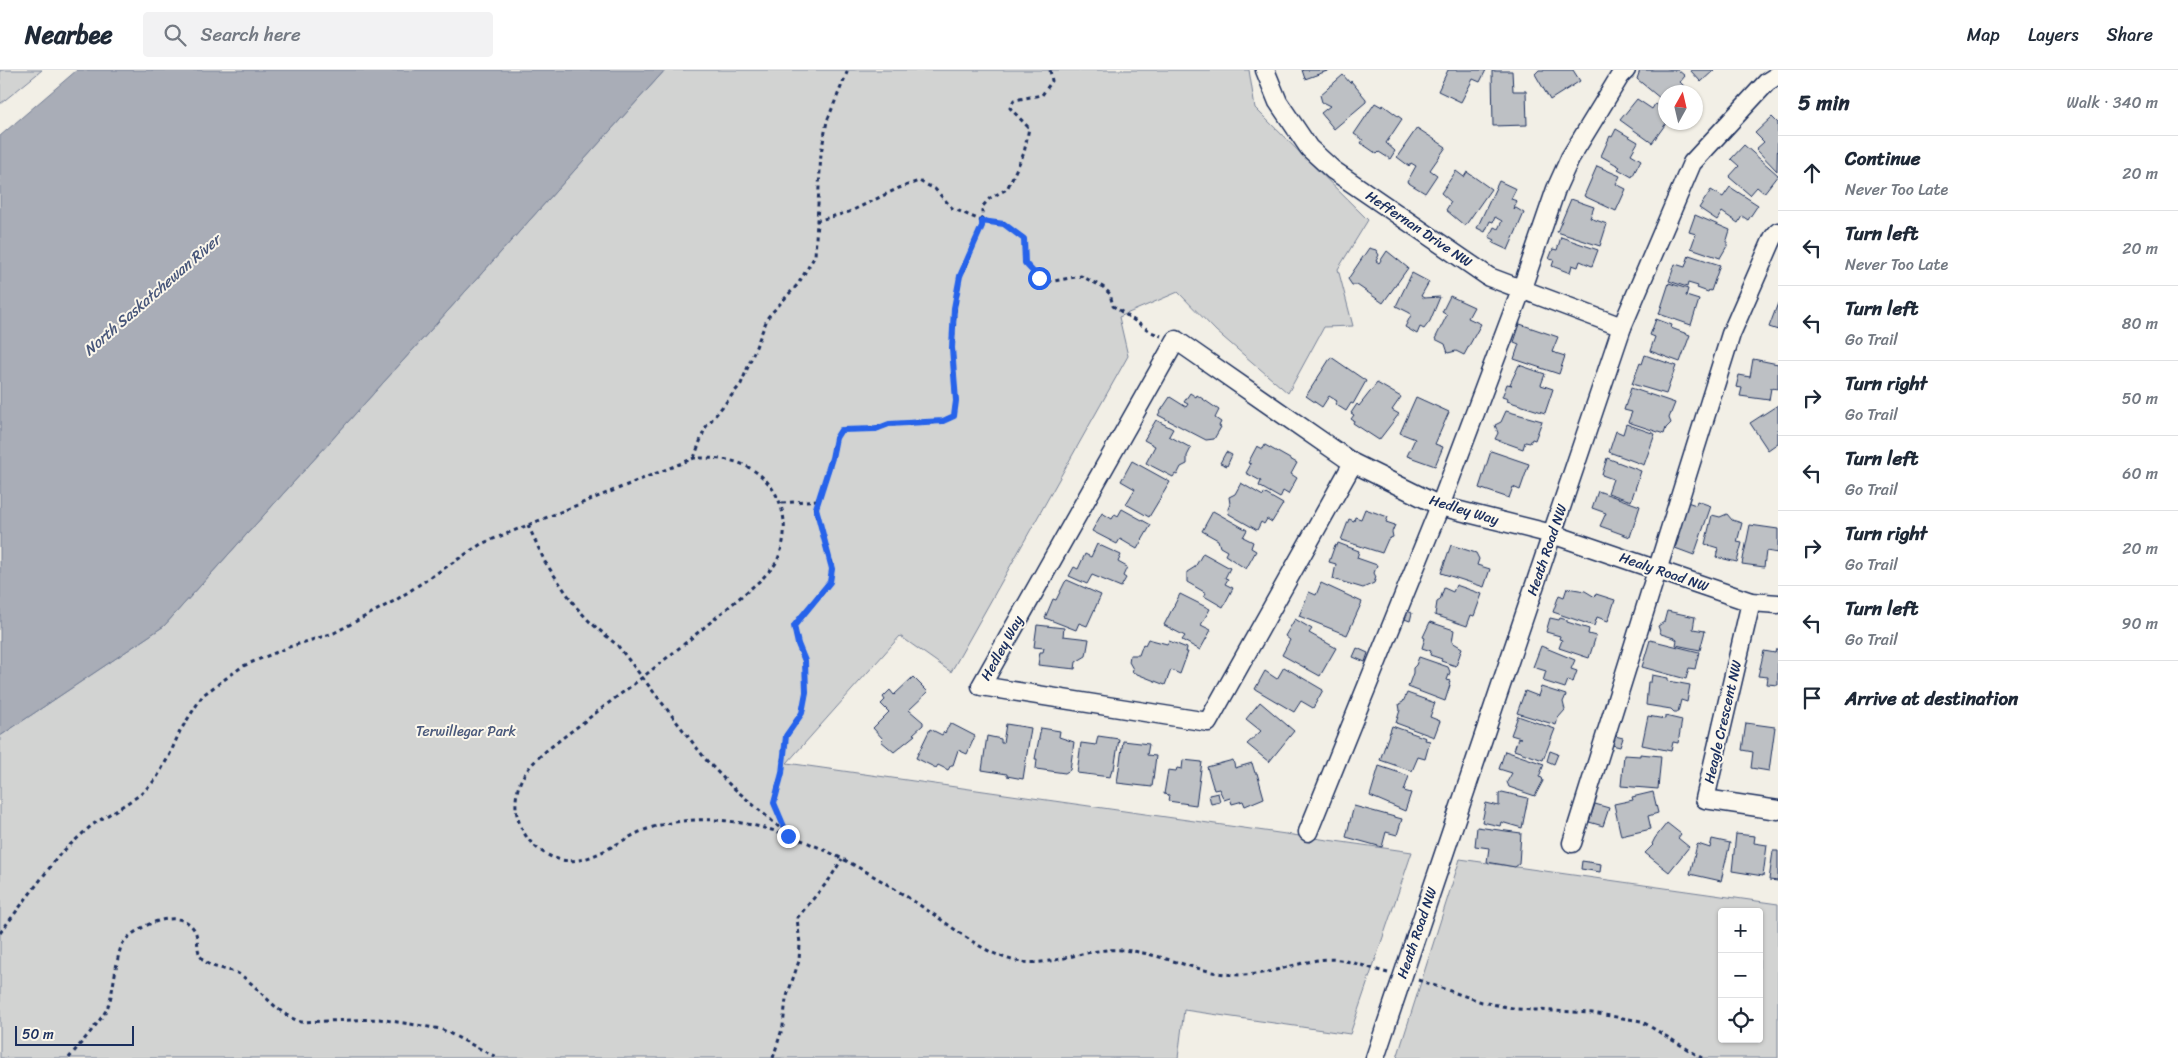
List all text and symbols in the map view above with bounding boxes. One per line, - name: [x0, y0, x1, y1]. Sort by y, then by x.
- search box: [143, 12, 493, 57]
- text: Nearbee: [25, 14, 113, 56]
- text: Search here: [201, 18, 301, 51]
- text: Map: [1967, 19, 2000, 51]
- text: Layers: [2028, 19, 2079, 51]
- text: Share: [2107, 19, 2153, 51]
- icon: search: [161, 21, 189, 49]
- text: 5 min: [1798, 84, 1850, 122]
- north arrow: [1658, 85, 1703, 130]
- text: Walk · 340 m: [2067, 88, 2158, 117]
- text: Continue: [1845, 142, 1921, 175]
- icon: ahead: [1798, 159, 1826, 187]
- text: 20 m: [2122, 159, 2158, 188]
- text: Never Too Late: [1845, 175, 1948, 204]
- street label: Heffernan Drive NW: [1360, 184, 1478, 274]
- text: Turn left: [1845, 217, 1918, 250]
- water label: North Saskatchewan River: [77, 226, 229, 362]
- icon: left: [1798, 234, 1826, 262]
- text: 20 m: [2122, 234, 2158, 263]
- text: Never Too Late: [1845, 250, 1948, 279]
- route start: [1028, 267, 1051, 290]
- text: Turn left: [1845, 292, 1918, 325]
- icon: left: [1798, 309, 1826, 337]
- text: 80 m: [2122, 309, 2158, 338]
- text: Go Trail: [1845, 325, 1898, 354]
- text: Turn right: [1845, 367, 1927, 400]
- icon: right: [1798, 384, 1826, 412]
- text: 50 m: [2122, 384, 2158, 413]
- text: Go Trail: [1845, 400, 1898, 429]
- text: Turn left: [1845, 442, 1918, 475]
- icon: left: [1798, 459, 1826, 487]
- text: 60 m: [2122, 459, 2158, 488]
- text: Go Trail: [1845, 475, 1898, 504]
- street label: Hedley Way: [1426, 488, 1503, 533]
- street label: Heath Road NW: [1520, 501, 1574, 599]
- text: Turn right: [1845, 517, 1927, 550]
- icon: right: [1798, 534, 1826, 562]
- text: 20 m: [2122, 534, 2158, 563]
- street label: Healy Road NW: [1616, 545, 1712, 599]
- text: Go Trail: [1845, 550, 1898, 579]
- text: Turn left: [1845, 592, 1918, 625]
- icon: left: [1798, 609, 1826, 637]
- text: 90 m: [2122, 609, 2158, 638]
- street label: Hedley Way: [974, 610, 1031, 685]
- text: Go Trail: [1845, 625, 1898, 654]
- street label: Heagle Crescent NW: [1697, 658, 1749, 786]
- text: Arrive at destination: [1845, 682, 2018, 715]
- icon: arrive: [1798, 684, 1826, 712]
- park label: Terwillegar Park: [416, 719, 517, 744]
- route end: [777, 825, 800, 848]
- street label: Heath Road NW: [1390, 884, 1444, 982]
- map controls: [1718, 908, 1763, 1043]
- button: +: [1718, 908, 1763, 953]
- button: −: [1718, 953, 1763, 998]
- button: locate: [1718, 998, 1763, 1043]
- text: 50 m: [22, 1022, 54, 1047]
- scale bar: [15, 1023, 134, 1046]

